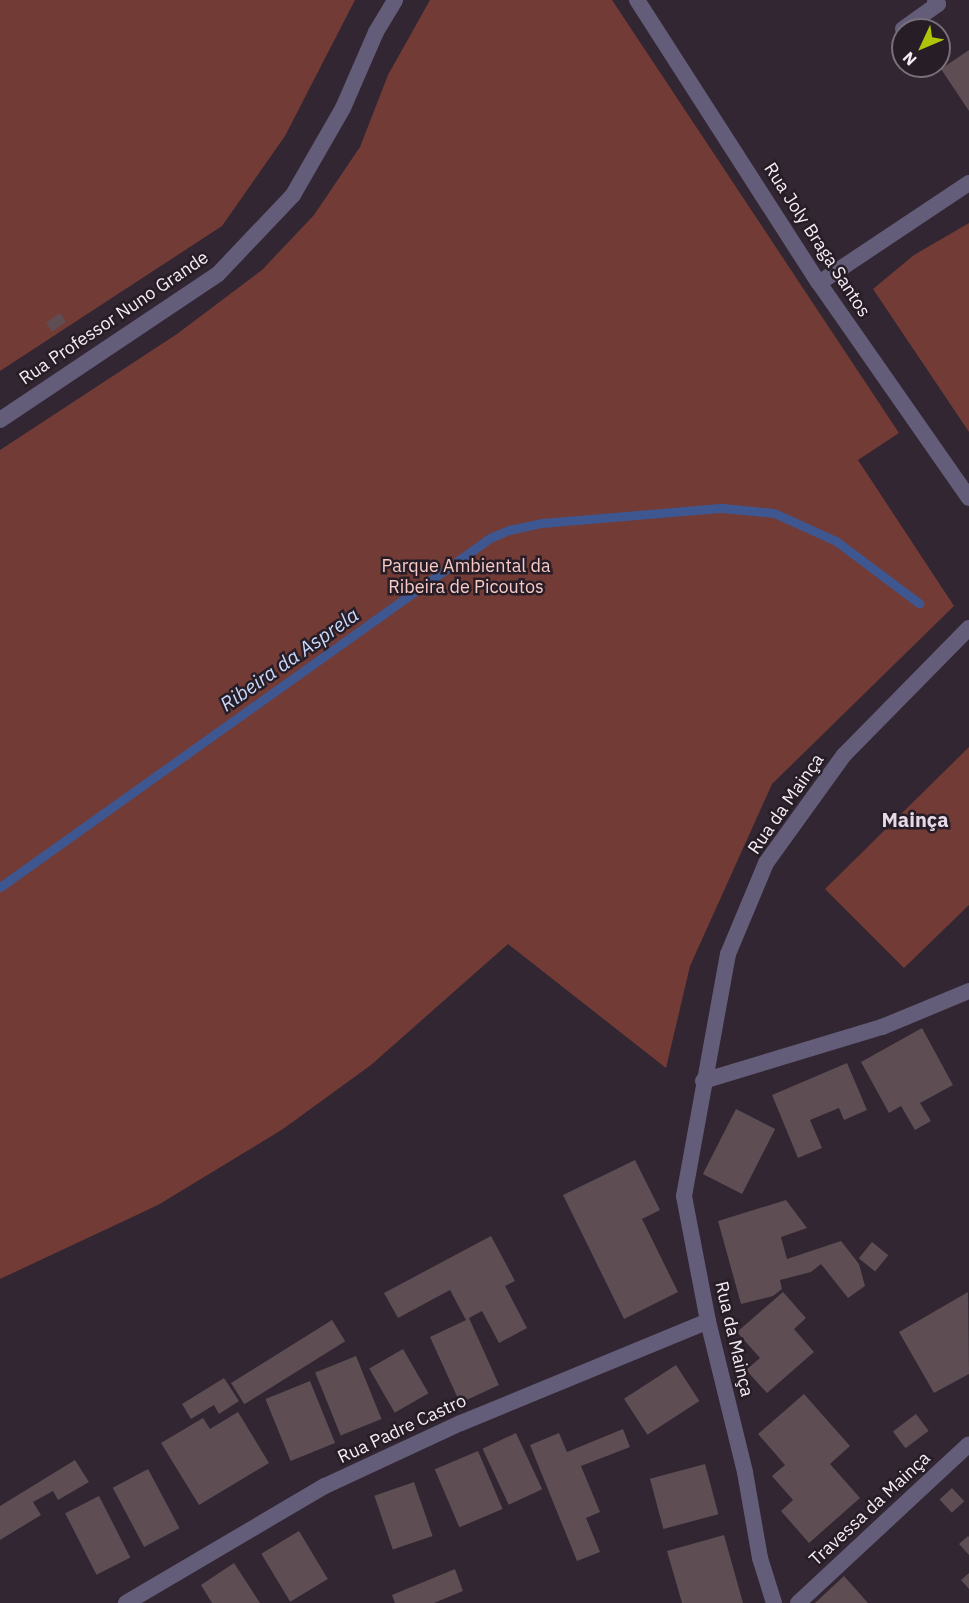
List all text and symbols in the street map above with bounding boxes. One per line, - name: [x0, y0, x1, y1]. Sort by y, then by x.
- north arrow: [891, 18, 951, 78]
- text: N: [898, 48, 921, 70]
- street label: Rua Joly Braga Santos: [759, 159, 875, 321]
- street label: Rua Professor Nuno Grande: [15, 247, 213, 389]
- park label: Parque Ambiental da Ribeira de Picoutos: [381, 556, 551, 598]
- water label: Ribeira da Asprela: [215, 602, 363, 716]
- street label: Rua da Mainça: [743, 750, 829, 858]
- district label: Mainça: [881, 807, 949, 831]
- street label: Rua da Mainça: [710, 1279, 758, 1399]
- street label: Rua Padre Castro: [334, 1390, 470, 1468]
- street label: Travessa da Mainça: [805, 1447, 935, 1571]

